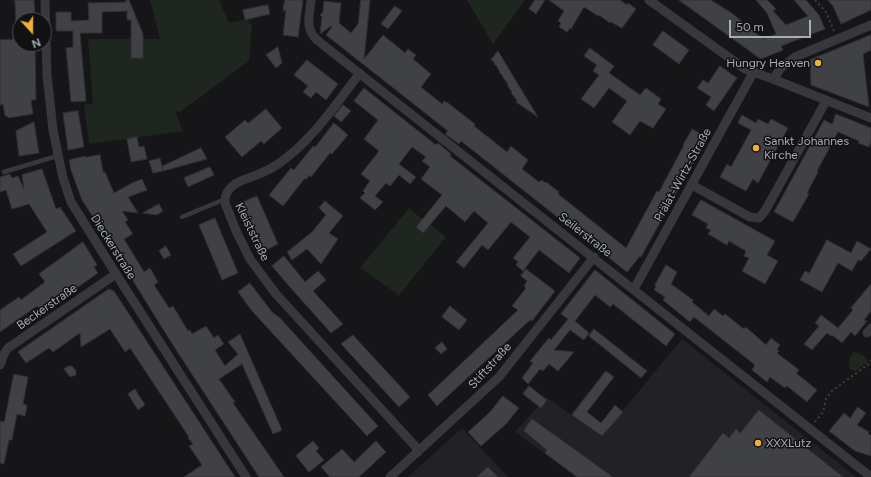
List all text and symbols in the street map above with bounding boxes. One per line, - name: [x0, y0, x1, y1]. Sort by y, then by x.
- north arrow: [12, 12, 52, 52]
- scale bar: [731, 12, 813, 38]
- text: 50 m: [736, 20, 764, 34]
- text: N: [30, 35, 42, 50]
- place label: Hungry Heaven: [726, 56, 810, 70]
- marker: Hungry Heaven: [813, 58, 823, 68]
- street label: Prälat-Wirtz-Straße: [651, 126, 715, 224]
- place label: Sankt Johannes Kirche: [764, 134, 849, 162]
- marker: Sankt Johannes Kirche: [751, 143, 761, 153]
- street label: Kleiststraße: [232, 201, 272, 263]
- street label: Seilerstraße: [556, 210, 614, 260]
- street label: Dieckerstraße: [87, 212, 139, 282]
- street label: Beckerstraße: [14, 281, 80, 333]
- street label: Stiftstraße: [465, 340, 515, 392]
- place label: XXXLutz: [766, 436, 811, 450]
- marker: XXXLutz: [753, 438, 763, 448]

